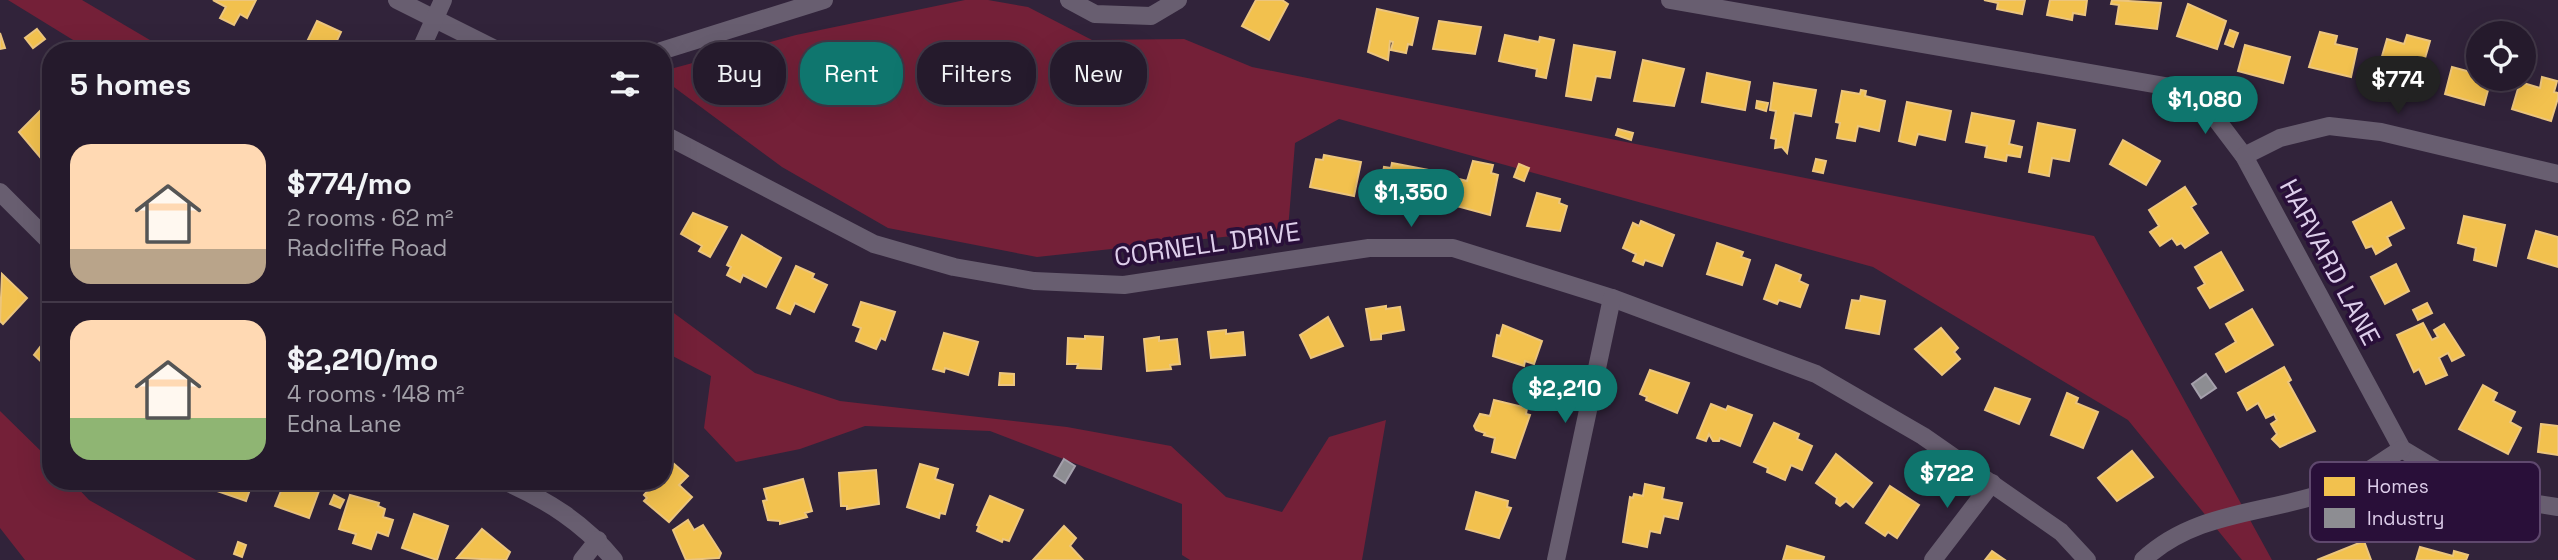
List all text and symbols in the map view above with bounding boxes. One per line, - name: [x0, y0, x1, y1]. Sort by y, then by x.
- map controls: [2466, 21, 2536, 91]
- button: locate: [2466, 21, 2536, 91]
- chip: Buy: [693, 42, 786, 105]
- chip: Rent: [800, 42, 903, 105]
- chip: Filters: [917, 42, 1036, 105]
- chip: New: [1050, 42, 1147, 105]
- pin: $774: [2357, 57, 2439, 116]
- text: $774: [2372, 64, 2425, 94]
- text: 5 homes: [70, 65, 191, 104]
- icon: filters: [606, 65, 644, 103]
- pin: $1,080: [2148, 76, 2262, 136]
- text: $1,080: [2168, 84, 2242, 114]
- text: $774/mo: [287, 164, 412, 203]
- pin: $1,350: [1354, 170, 1468, 229]
- icon: home: [126, 172, 210, 256]
- street label: HARVARD LANE: [2272, 173, 2388, 351]
- text: $1,350: [1374, 177, 1448, 207]
- text: 2 rooms · 62 m²: [287, 203, 453, 233]
- street label: CORNELL DRIVE: [1112, 214, 1302, 274]
- text: Radcliffe Road: [287, 233, 447, 263]
- text: $2,210/mo: [287, 340, 438, 379]
- icon: home: [126, 348, 210, 432]
- pin: $2,210: [1508, 366, 1622, 425]
- text: $2,210: [1528, 373, 1602, 403]
- text: 4 rooms · 148 m²: [287, 379, 464, 409]
- text: Edna Lane: [287, 409, 402, 439]
- pin: $722: [1906, 450, 1988, 510]
- text: $722: [1920, 458, 1974, 488]
- legend: [2310, 462, 2540, 542]
- text: Homes: [2367, 474, 2429, 499]
- text: Industry: [2367, 506, 2444, 531]

